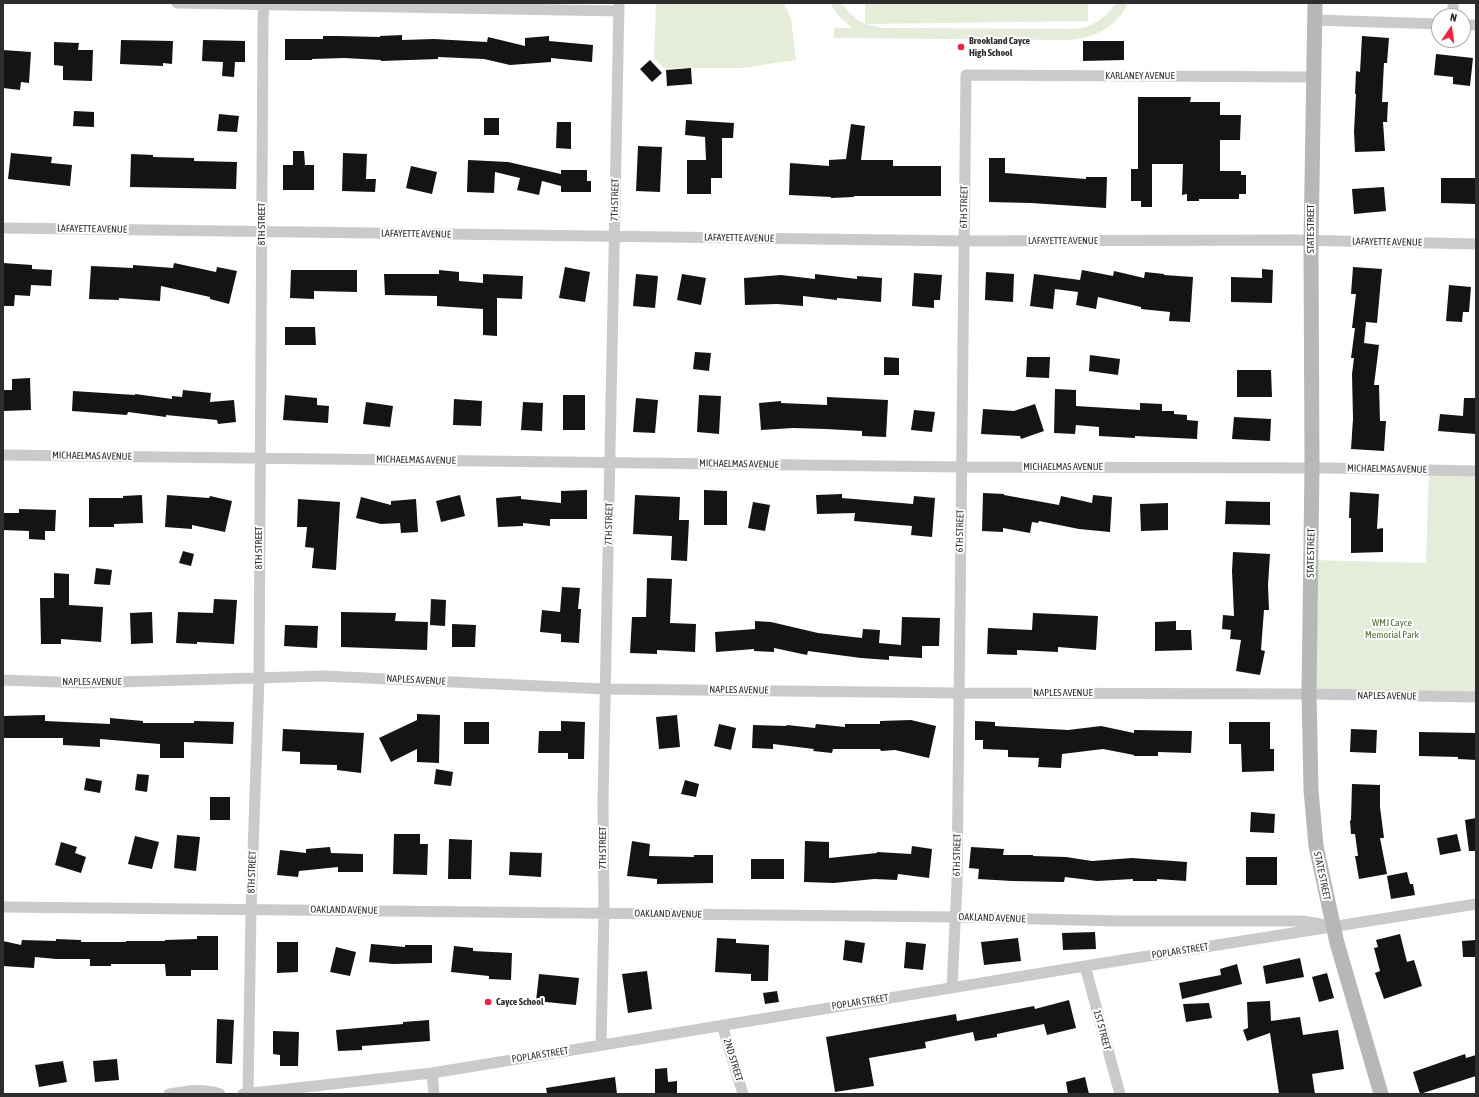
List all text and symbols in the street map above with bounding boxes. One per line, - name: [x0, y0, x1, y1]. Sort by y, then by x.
- north arrow: [1431, 8, 1471, 48]
- text: N: [1449, 11, 1458, 24]
- place label: Brookland Cayce High School: [969, 35, 1030, 58]
- marker: Brookland Cayce High School: [956, 42, 966, 52]
- street label: KARLANEY AVENUE: [1105, 70, 1175, 82]
- street label: 7TH STREET: [609, 179, 621, 221]
- street label: 6TH STREET: [958, 186, 970, 228]
- street label: 8TH STREET: [256, 203, 268, 245]
- street label: STATE STREET: [1305, 204, 1317, 254]
- street label: LAFAYETTE AVENUE: [57, 222, 127, 236]
- street label: LAFAYETTE AVENUE: [381, 227, 451, 241]
- street label: LAFAYETTE AVENUE: [704, 231, 774, 245]
- street label: LAFAYETTE AVENUE: [1028, 235, 1098, 247]
- street label: LAFAYETTE AVENUE: [1352, 235, 1422, 249]
- street label: MICHAELMAS AVENUE: [52, 449, 132, 463]
- street label: MICHAELMAS AVENUE: [376, 453, 456, 467]
- street label: MICHAELMAS AVENUE: [699, 457, 779, 471]
- street label: MICHAELMAS AVENUE: [1023, 461, 1103, 473]
- street label: MICHAELMAS AVENUE: [1347, 462, 1427, 476]
- street label: 7TH STREET: [603, 503, 615, 545]
- street label: 6TH STREET: [954, 510, 966, 552]
- street label: 8TH STREET: [253, 527, 265, 569]
- street label: STATE STREET: [1305, 528, 1317, 578]
- park label: WMJ Cayce Memorial Park: [1365, 617, 1419, 640]
- street label: NAPLES AVENUE: [386, 672, 446, 688]
- street label: NAPLES AVENUE: [62, 676, 122, 688]
- street label: NAPLES AVENUE: [709, 683, 769, 697]
- street label: NAPLES AVENUE: [1033, 687, 1093, 699]
- street label: NAPLES AVENUE: [1357, 689, 1417, 703]
- street label: 7TH STREET: [597, 827, 609, 869]
- street label: 6TH STREET: [951, 834, 963, 876]
- street label: 8TH STREET: [245, 850, 259, 894]
- street label: STATE STREET: [1311, 851, 1333, 901]
- street label: OAKLAND AVENUE: [310, 903, 378, 917]
- street label: OAKLAND AVENUE: [634, 907, 702, 921]
- street label: OAKLAND AVENUE: [958, 911, 1026, 925]
- street label: POPLAR STREET: [1151, 941, 1209, 961]
- street label: POPLAR STREET: [831, 992, 889, 1012]
- place label: Cayce School: [496, 996, 544, 1008]
- marker: Cayce School: [483, 997, 493, 1007]
- street label: 1ST STREET: [1091, 1009, 1113, 1051]
- street label: 2ND STREET: [721, 1037, 745, 1083]
- street label: POPLAR STREET: [511, 1045, 569, 1065]

